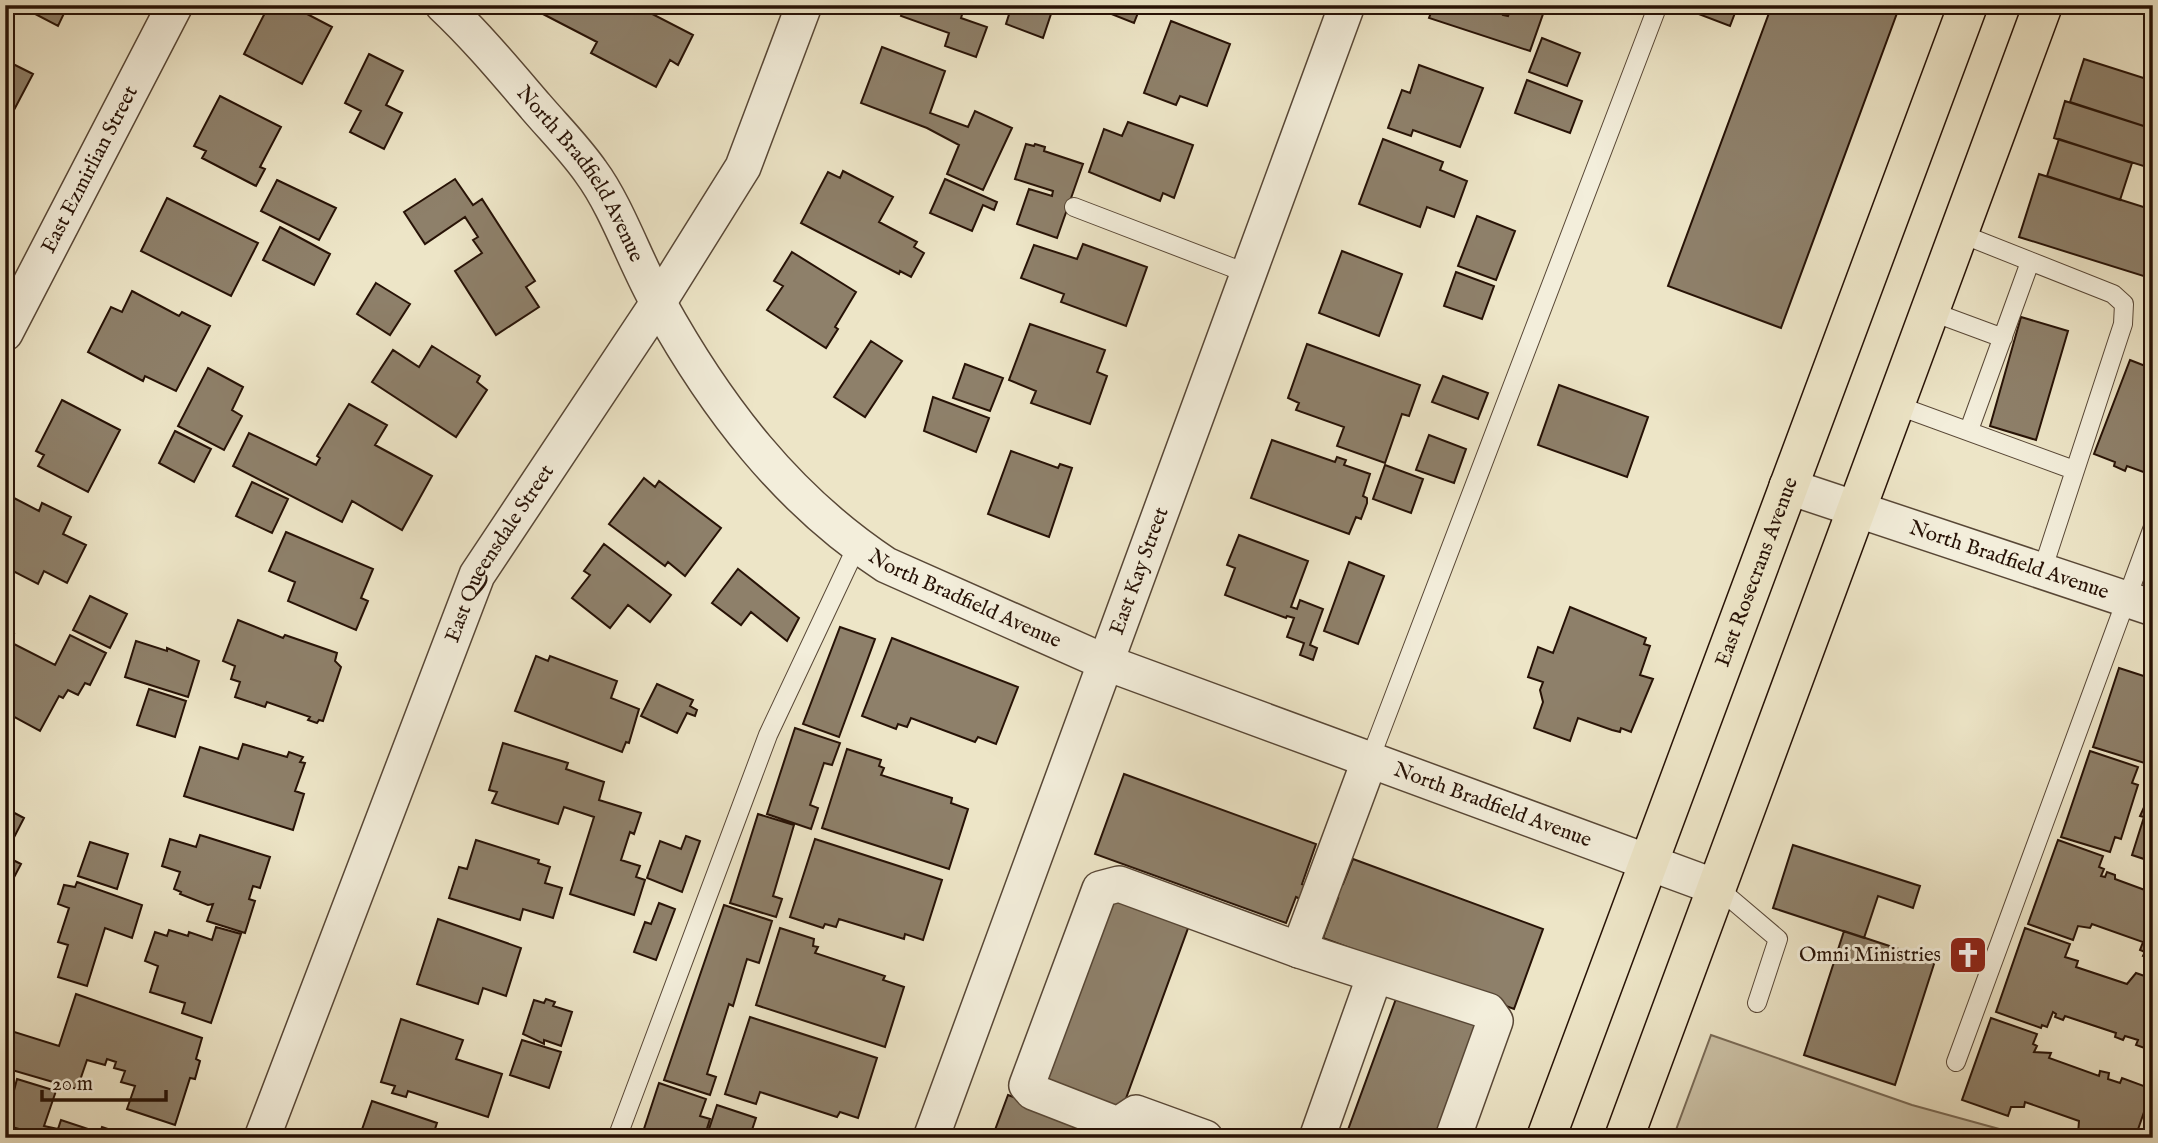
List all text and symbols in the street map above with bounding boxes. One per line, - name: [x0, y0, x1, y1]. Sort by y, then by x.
- street label: North Bradfield Avenue: [510, 80, 650, 267]
- street label: East Ezmirlian Street: [35, 81, 144, 258]
- street label: East Queensdale Street: [439, 459, 560, 646]
- street label: East Rosecrans Avenue: [1709, 473, 1805, 671]
- street label: East Kay Street: [1103, 503, 1175, 639]
- street label: North Bradfield Avenue: [1906, 514, 2113, 606]
- street label: North Bradfield Avenue: [863, 543, 1066, 655]
- street label: North Bradfield Avenue: [1390, 756, 1596, 854]
- church icon: Omni Ministries: [1947, 934, 1989, 976]
- place label: Omni Ministries: [1799, 942, 1941, 969]
- scale bar: [42, 1059, 166, 1103]
- text: 20 m: [52, 1071, 93, 1098]

